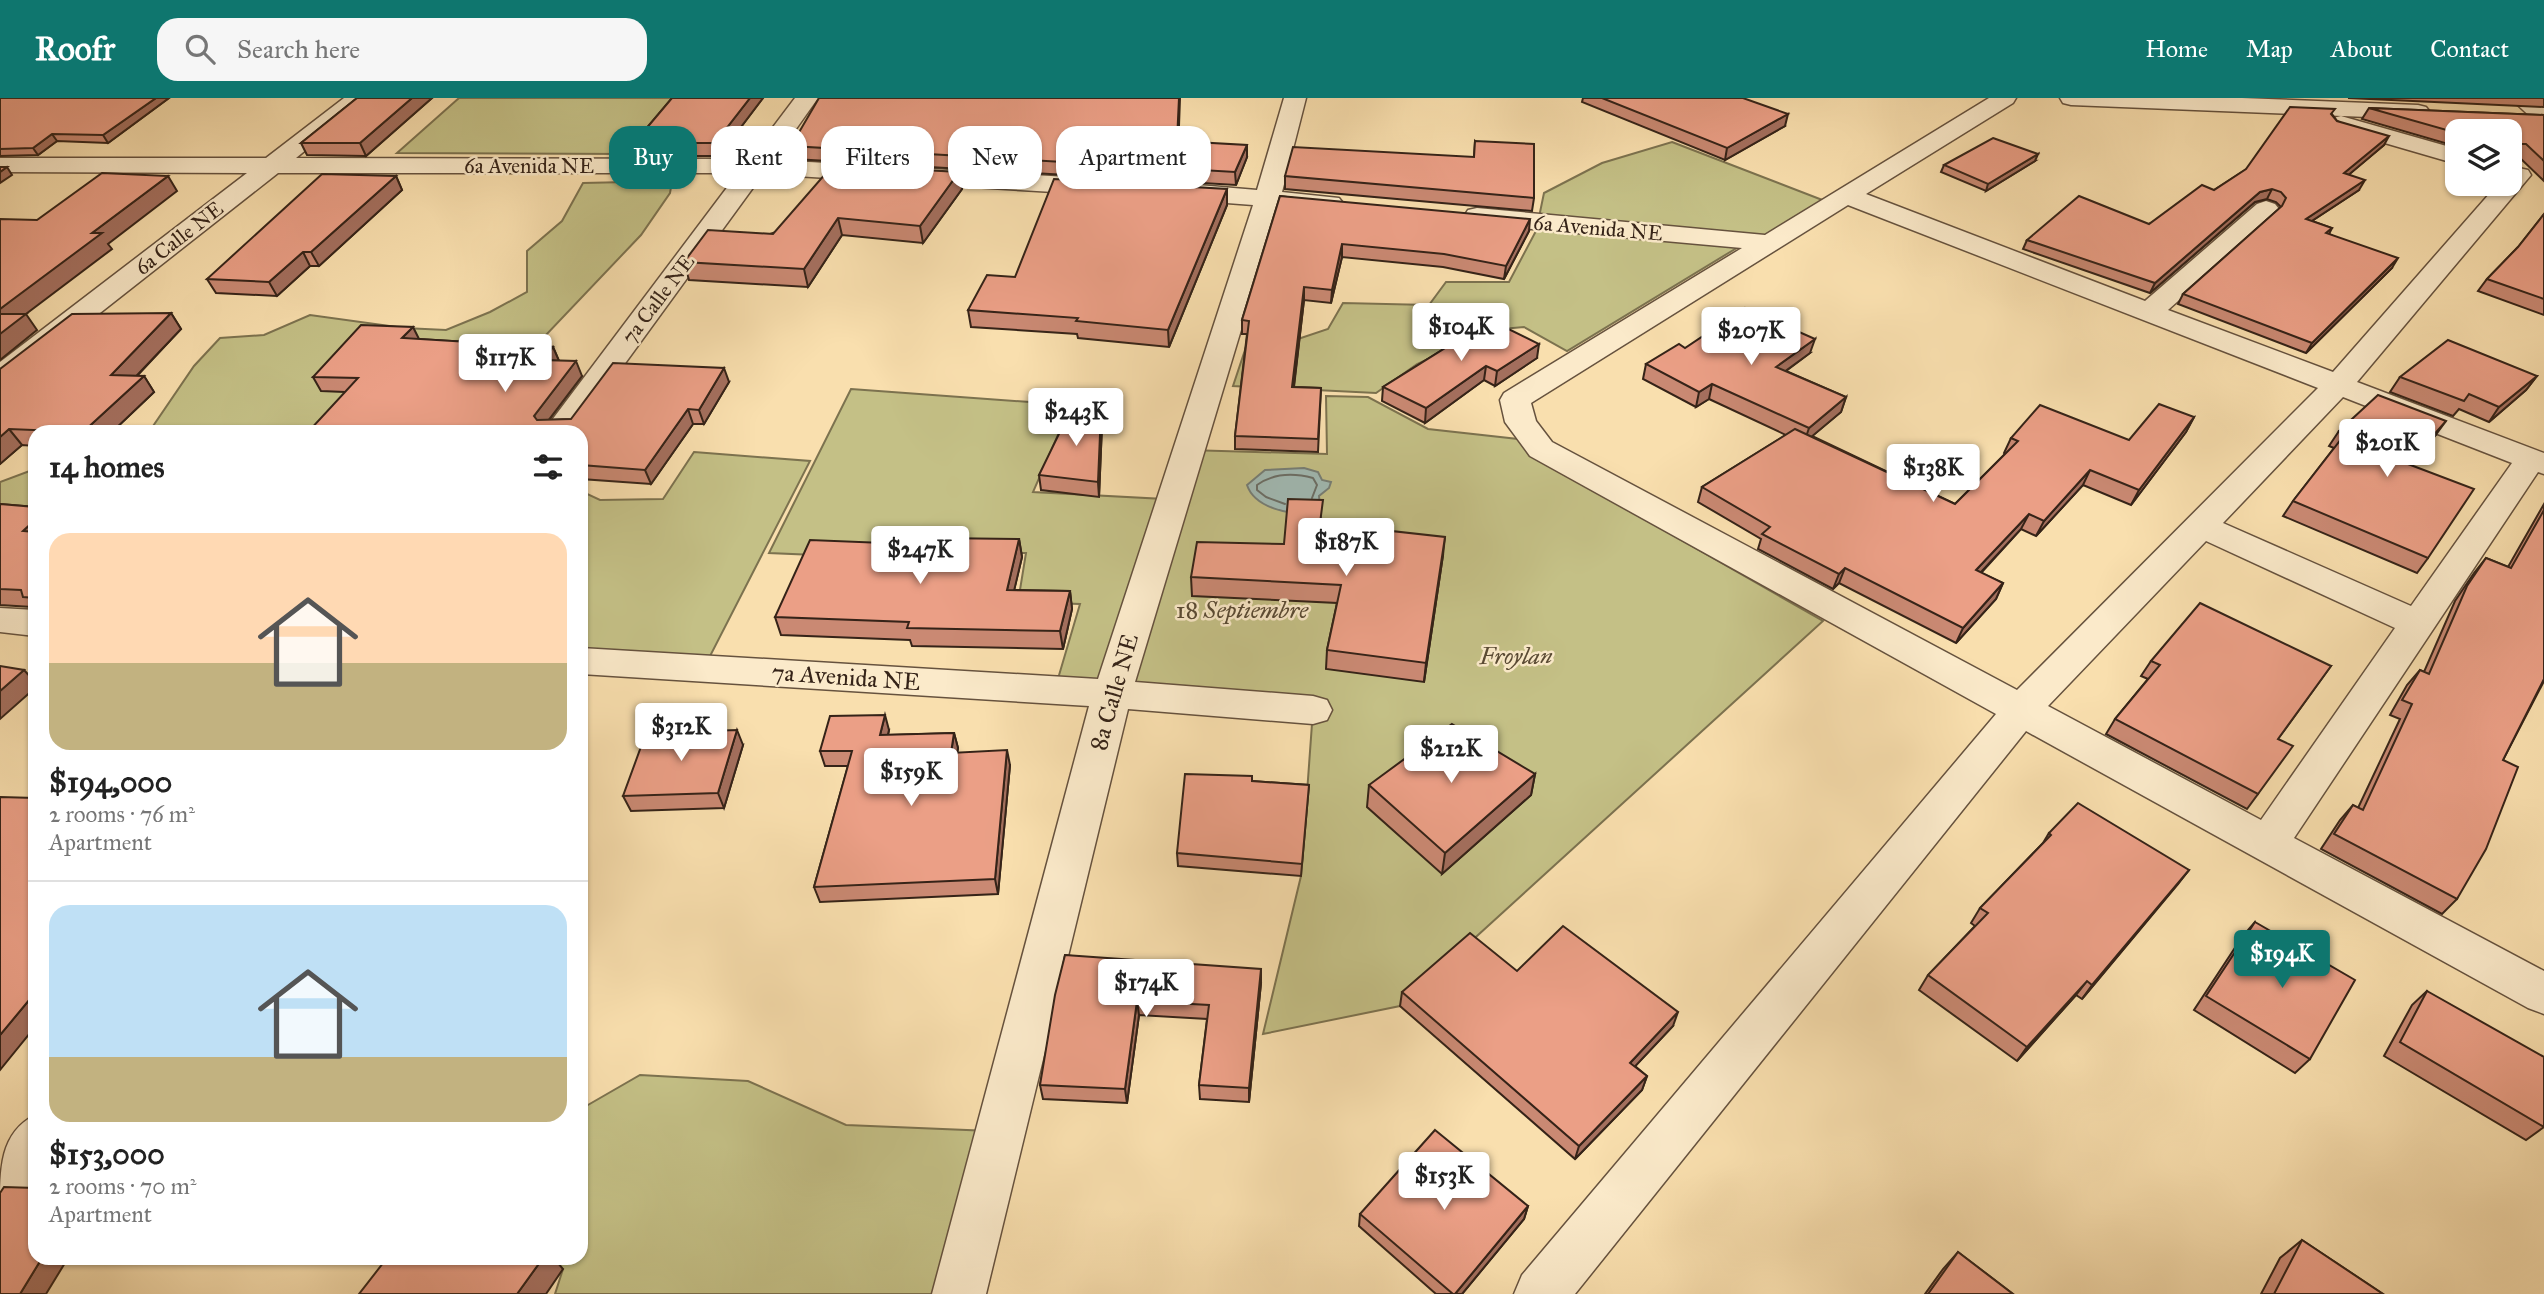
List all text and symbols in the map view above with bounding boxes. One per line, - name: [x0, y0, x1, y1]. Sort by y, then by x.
- search box: [157, 18, 647, 81]
- text: Roofr: [35, 29, 115, 69]
- icon: search: [181, 30, 219, 68]
- text: Search here: [237, 33, 360, 65]
- text: Home: [2145, 34, 2208, 64]
- text: Map: [2246, 34, 2293, 64]
- text: About: [2331, 34, 2392, 64]
- text: Contact: [2430, 34, 2509, 64]
- map controls: [2445, 119, 2522, 196]
- button: layers: [2445, 119, 2522, 196]
- chip: Buy: [609, 126, 697, 189]
- chip: Rent: [711, 126, 807, 189]
- chip: Filters: [821, 126, 934, 189]
- chip: New: [948, 126, 1042, 189]
- chip: Apartment: [1056, 126, 1211, 189]
- street label: 6a Avenida NE: [464, 153, 594, 179]
- street label: 6a Calle NE: [130, 196, 228, 280]
- street label: 6a Avenida NE: [1532, 209, 1664, 247]
- street label: 7a Calle NE: [616, 249, 700, 349]
- pin: $104K: [1412, 303, 1510, 363]
- pin: $207K: [1702, 308, 1800, 367]
- text: $104K: [1428, 312, 1494, 340]
- text: $207K: [1717, 316, 1785, 344]
- pin: $117K: [456, 334, 554, 394]
- text: $117K: [475, 343, 535, 371]
- pin: $243K: [1027, 388, 1125, 448]
- text: $243K: [1044, 397, 1108, 425]
- pin: $201K: [2338, 420, 2436, 479]
- text: $201K: [2355, 428, 2419, 456]
- pin: $138K: [1884, 444, 1982, 504]
- icon: filters: [529, 448, 567, 486]
- text: 14 homes: [49, 449, 164, 485]
- text: $138K: [1903, 453, 1963, 481]
- pin: $187K: [1297, 518, 1395, 578]
- pin: $247K: [871, 526, 969, 586]
- text: $187K: [1314, 527, 1378, 555]
- text: $247K: [887, 535, 953, 563]
- icon: home: [245, 579, 371, 705]
- park label: 18 Septiembre: [1176, 595, 1309, 625]
- street label: 8a Calle NE: [1083, 630, 1145, 754]
- park label: Froylan: [1478, 641, 1553, 671]
- street label: 7a Avenida NE: [771, 657, 921, 697]
- pin: $312K: [632, 704, 730, 763]
- text: $312K: [651, 712, 711, 740]
- pin: $212K: [1402, 726, 1500, 785]
- text: $212K: [1420, 734, 1482, 762]
- pin: $159K: [862, 748, 960, 808]
- text: $159K: [880, 757, 942, 785]
- text: $194,000: [49, 764, 172, 800]
- text: 2 rooms · 76 m²: [49, 800, 195, 828]
- text: Apartment: [49, 828, 152, 856]
- pin: $194K: [2233, 930, 2331, 990]
- text: $194K: [2250, 939, 2314, 967]
- icon: home: [245, 951, 371, 1077]
- pin: $174K: [1097, 960, 1195, 1019]
- text: $174K: [1114, 968, 1178, 996]
- text: $153,000: [49, 1136, 165, 1172]
- pin: $153K: [1395, 1152, 1493, 1212]
- text: $153K: [1415, 1161, 1473, 1189]
- text: 2 rooms · 70 m²: [49, 1172, 197, 1200]
- text: Apartment: [49, 1200, 152, 1228]

